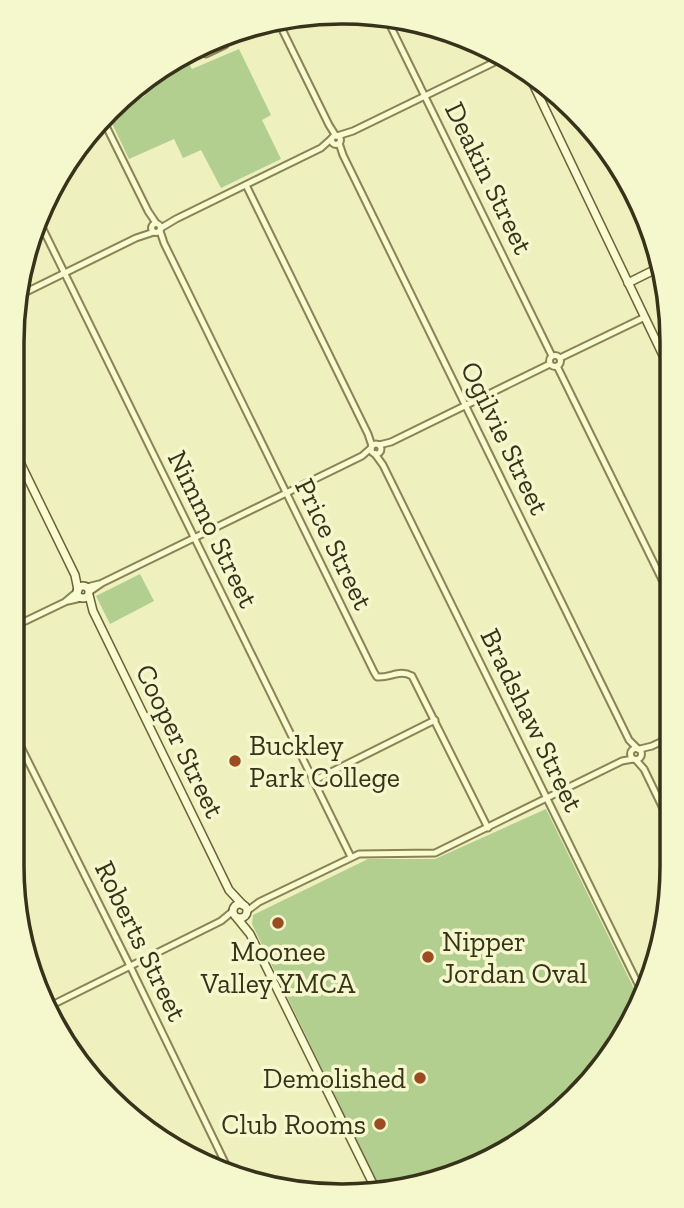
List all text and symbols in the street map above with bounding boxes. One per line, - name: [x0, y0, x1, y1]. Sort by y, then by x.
- street label: Deakin Street: [438, 97, 540, 260]
- street label: Ogilvie Street: [454, 356, 556, 520]
- street label: Nimmo Street: [161, 445, 266, 614]
- street label: Price Street: [288, 473, 380, 616]
- street label: Bradshaw Street: [473, 623, 591, 817]
- street label: Cooper Street: [129, 659, 232, 824]
- place label: Buckley Park College: [249, 729, 400, 794]
- marker: Buckley Park College: [227, 753, 243, 769]
- street label: Roberts Street: [88, 856, 194, 1027]
- marker: Moonee Valley YMCA: [270, 915, 286, 931]
- place label: Nipper Jordan Oval: [442, 925, 587, 990]
- place label: Moonee Valley YMCA: [200, 935, 356, 1000]
- marker: Nipper Jordan Oval: [420, 949, 436, 965]
- place label: Demolished: [263, 1062, 406, 1095]
- marker: Demolished: [412, 1070, 428, 1086]
- place label: Club Rooms: [221, 1108, 366, 1141]
- marker: Club Rooms: [372, 1116, 388, 1132]

